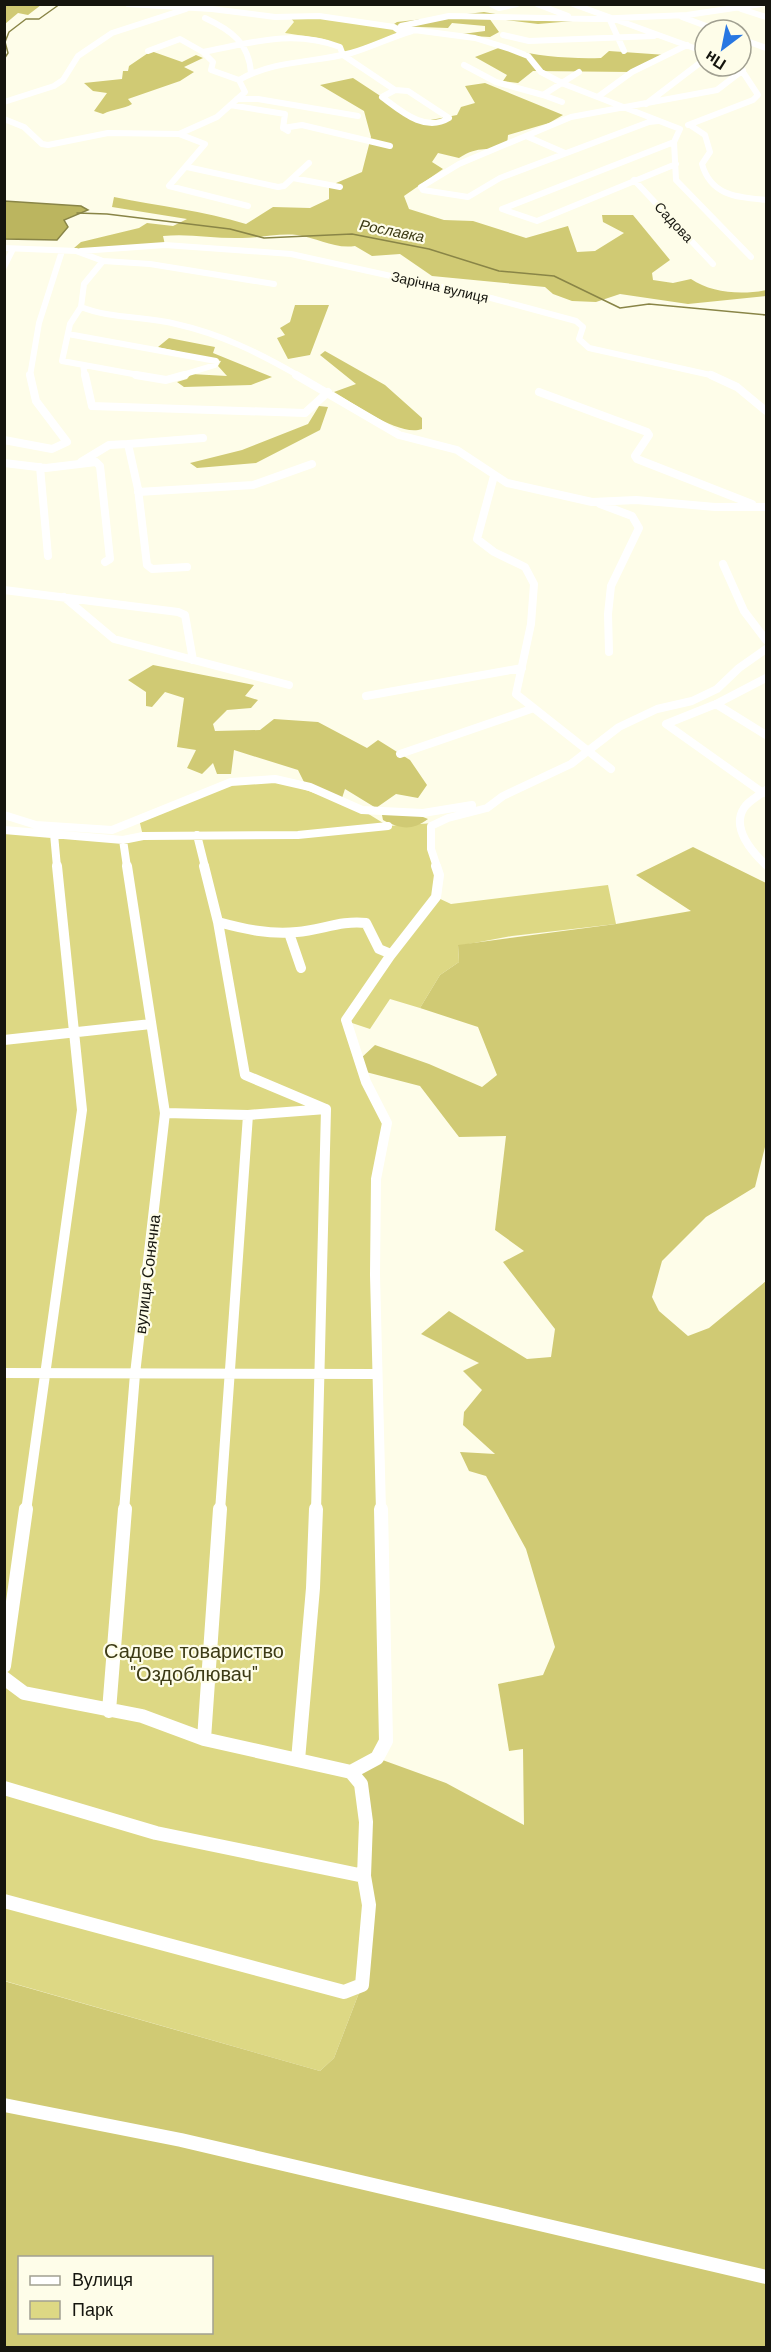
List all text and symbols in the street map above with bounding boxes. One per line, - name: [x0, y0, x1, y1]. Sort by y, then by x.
- north arrow: [693, 18, 753, 78]
- text: Пн: [701, 46, 730, 75]
- street label: Садова: [651, 198, 697, 246]
- water label: Рославка: [358, 215, 426, 247]
- street label: Зарічна вулиця: [390, 267, 490, 307]
- street label: вулиця Сонячна: [130, 1213, 165, 1335]
- park label: Садове товариство "Оздоблювач": [104, 1638, 284, 1687]
- legend: [18, 2256, 213, 2334]
- text: Вулиця: [72, 2268, 133, 2292]
- text: Парк: [72, 2298, 113, 2322]

